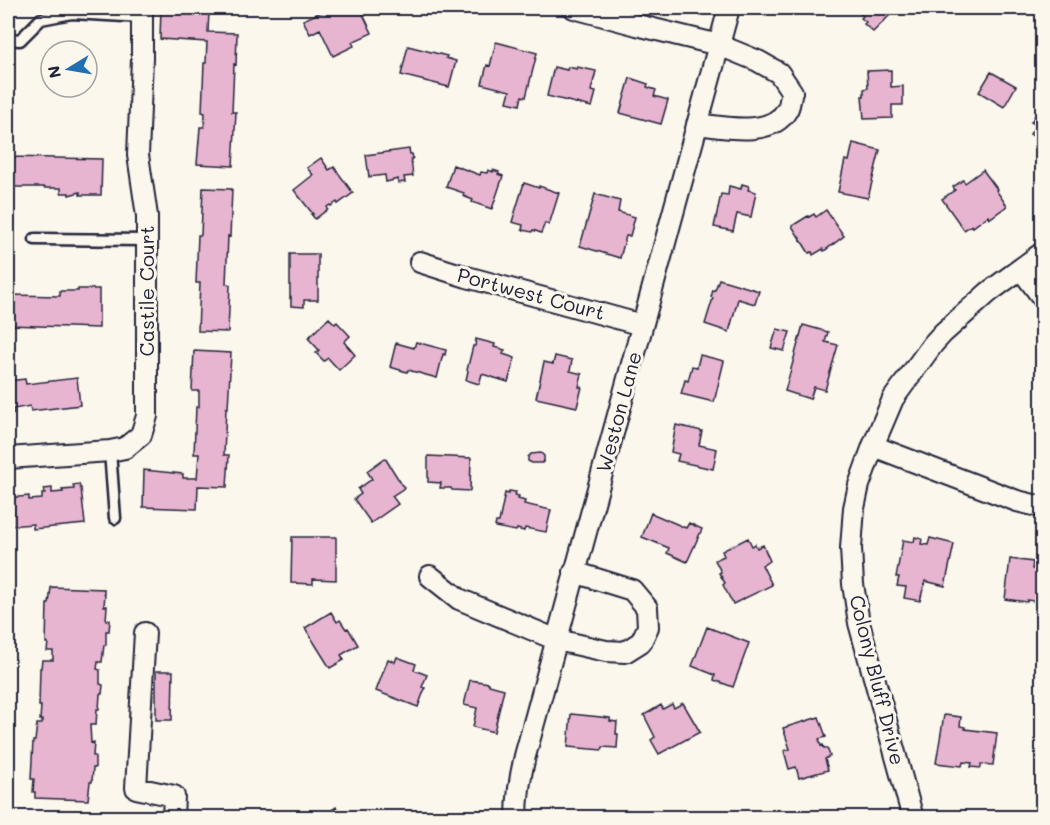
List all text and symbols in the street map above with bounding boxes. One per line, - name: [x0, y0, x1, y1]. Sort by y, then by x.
- north arrow: [39, 39, 99, 99]
- text: N: [42, 64, 65, 80]
- street label: Castile Court: [133, 225, 159, 357]
- street label: Portwest Court: [455, 261, 608, 325]
- street label: Weston Lane: [589, 348, 647, 475]
- street label: Colony Bluff Drive: [844, 592, 912, 767]

